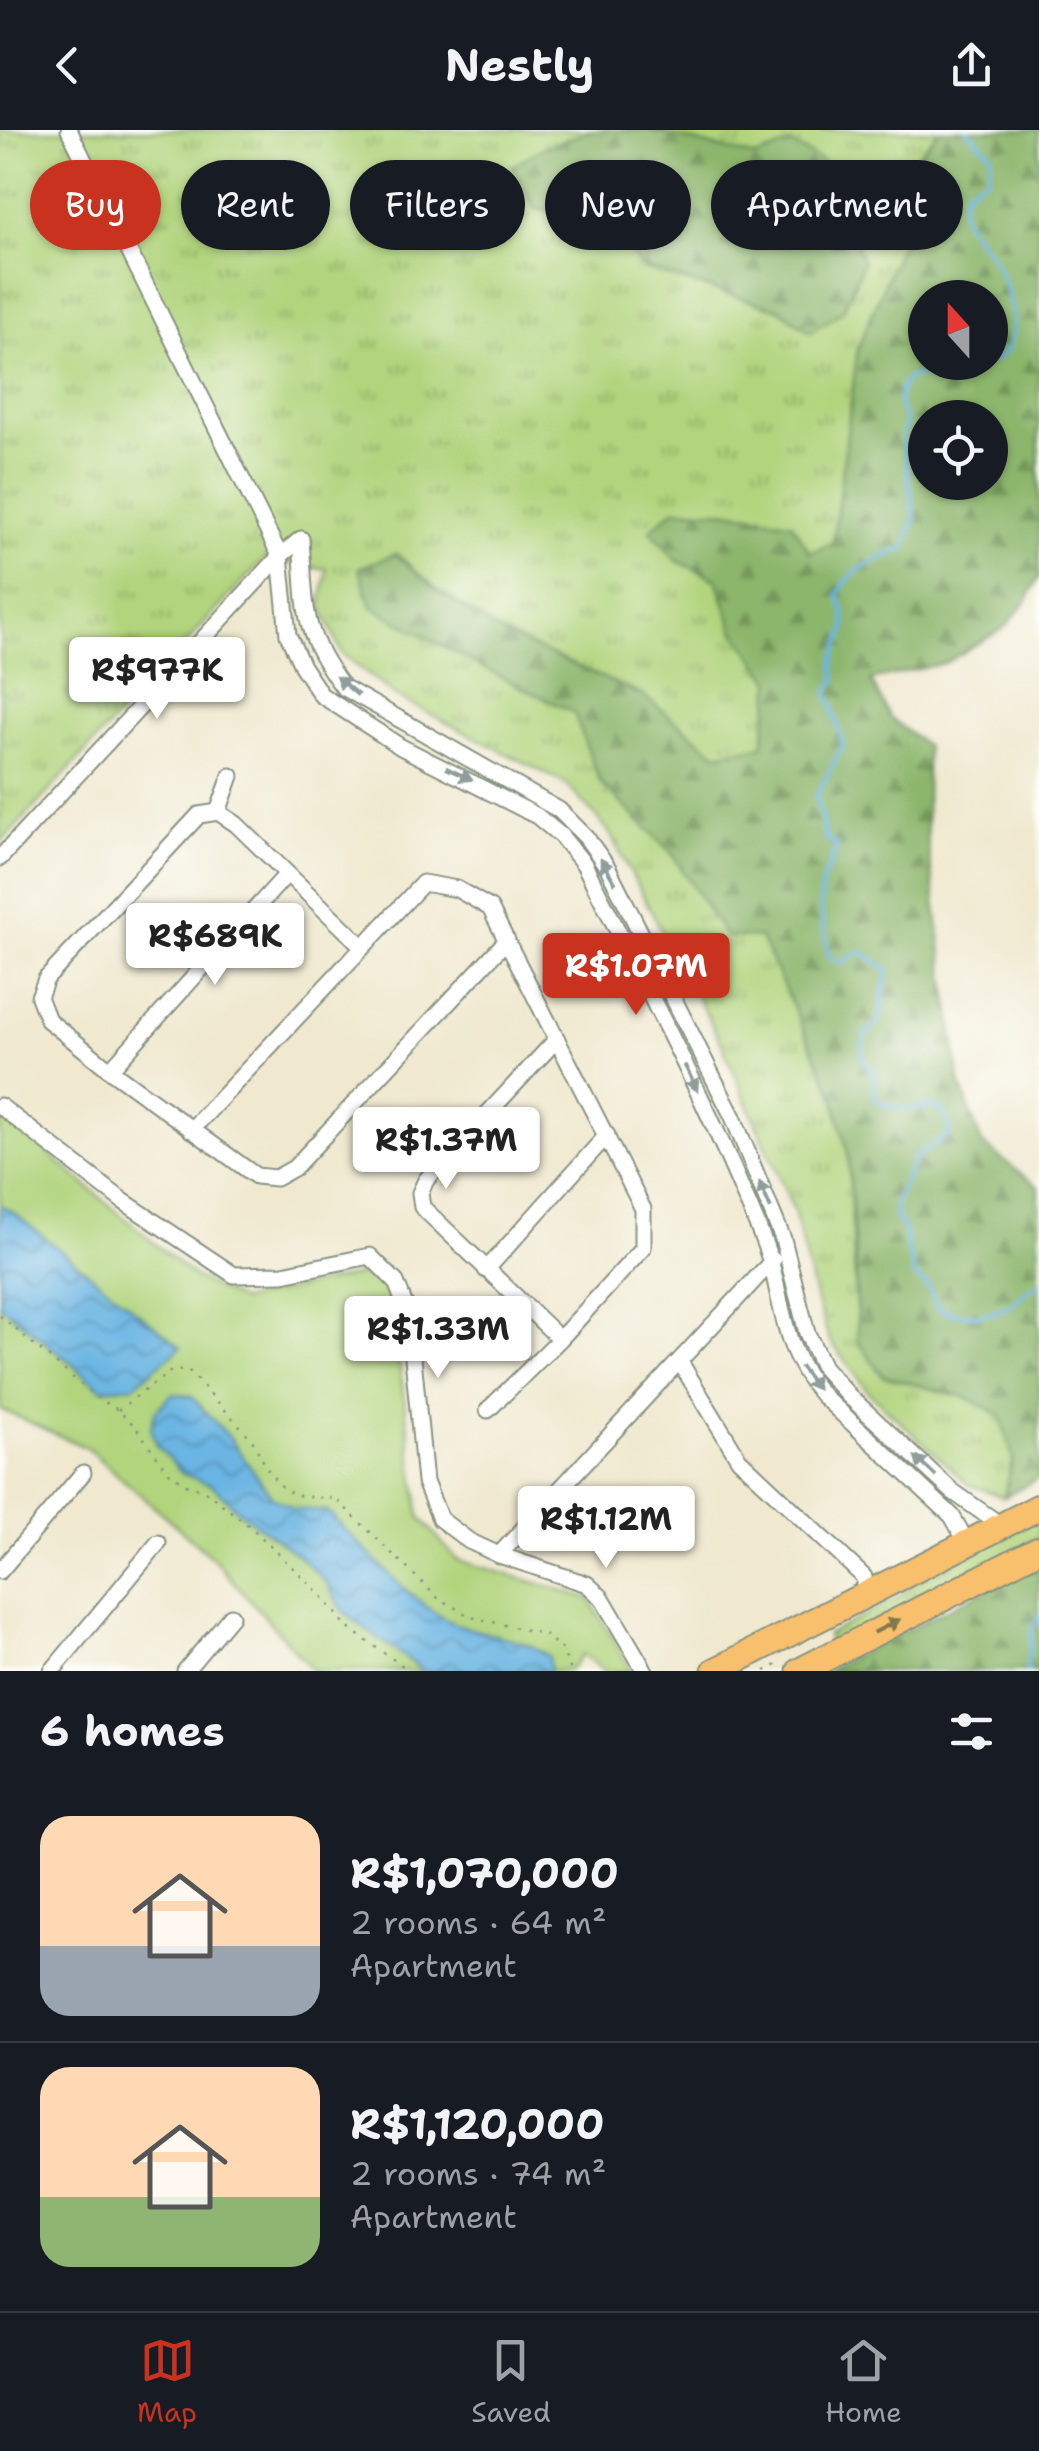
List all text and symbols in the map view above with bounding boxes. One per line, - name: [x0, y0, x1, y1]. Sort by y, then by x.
- text: Nestly: [445, 35, 594, 95]
- icon: back: [40, 38, 95, 93]
- icon: share: [944, 38, 999, 93]
- chip: Buy: [30, 160, 161, 250]
- chip: Rent: [181, 160, 330, 250]
- chip: Filters: [350, 160, 525, 250]
- chip: New: [545, 160, 691, 250]
- chip: Apartment: [711, 160, 963, 250]
- north arrow: [908, 280, 1008, 380]
- map controls: [908, 280, 1008, 500]
- button: locate: [908, 400, 1008, 500]
- pin: R$977K: [76, 637, 238, 722]
- text: R$977K: [91, 648, 223, 691]
- one-way arrow: [335, 675, 360, 697]
- one-way arrow: [445, 766, 474, 783]
- one-way arrow: [600, 857, 617, 885]
- pin: R$689K: [134, 903, 296, 988]
- text: R$689K: [148, 914, 282, 957]
- pin: R$1.07M: [544, 933, 728, 1018]
- text: R$1.07M: [565, 944, 707, 987]
- one-way arrow: [682, 1063, 699, 1092]
- pin: R$1.37M: [354, 1107, 538, 1192]
- text: R$1.37M: [375, 1118, 517, 1161]
- one-way arrow: [756, 1179, 772, 1209]
- pin: R$1.33M: [346, 1296, 530, 1381]
- text: R$1.33M: [366, 1307, 510, 1350]
- one-way arrow: [799, 1365, 819, 1391]
- one-way arrow: [913, 1455, 937, 1478]
- pin: R$1.12M: [514, 1486, 698, 1571]
- text: R$1.12M: [540, 1497, 672, 1540]
- one-way arrow: [873, 1618, 902, 1635]
- text: 6 homes: [40, 1703, 225, 1759]
- icon: filters: [944, 1704, 999, 1759]
- text: R$1,070,000: [350, 1845, 619, 1901]
- icon: home: [120, 1856, 240, 1976]
- text: 2 rooms · 64 m²: [350, 1901, 606, 1944]
- text: Apartment: [350, 1944, 517, 1987]
- text: R$1,120,000: [350, 2096, 605, 2152]
- icon: home: [120, 2107, 240, 2227]
- text: 2 rooms · 74 m²: [350, 2152, 606, 2195]
- text: Apartment: [350, 2195, 517, 2238]
- tab: Map: [137, 2333, 197, 2431]
- tab: Saved: [471, 2333, 551, 2431]
- tab: Home: [825, 2333, 902, 2431]

